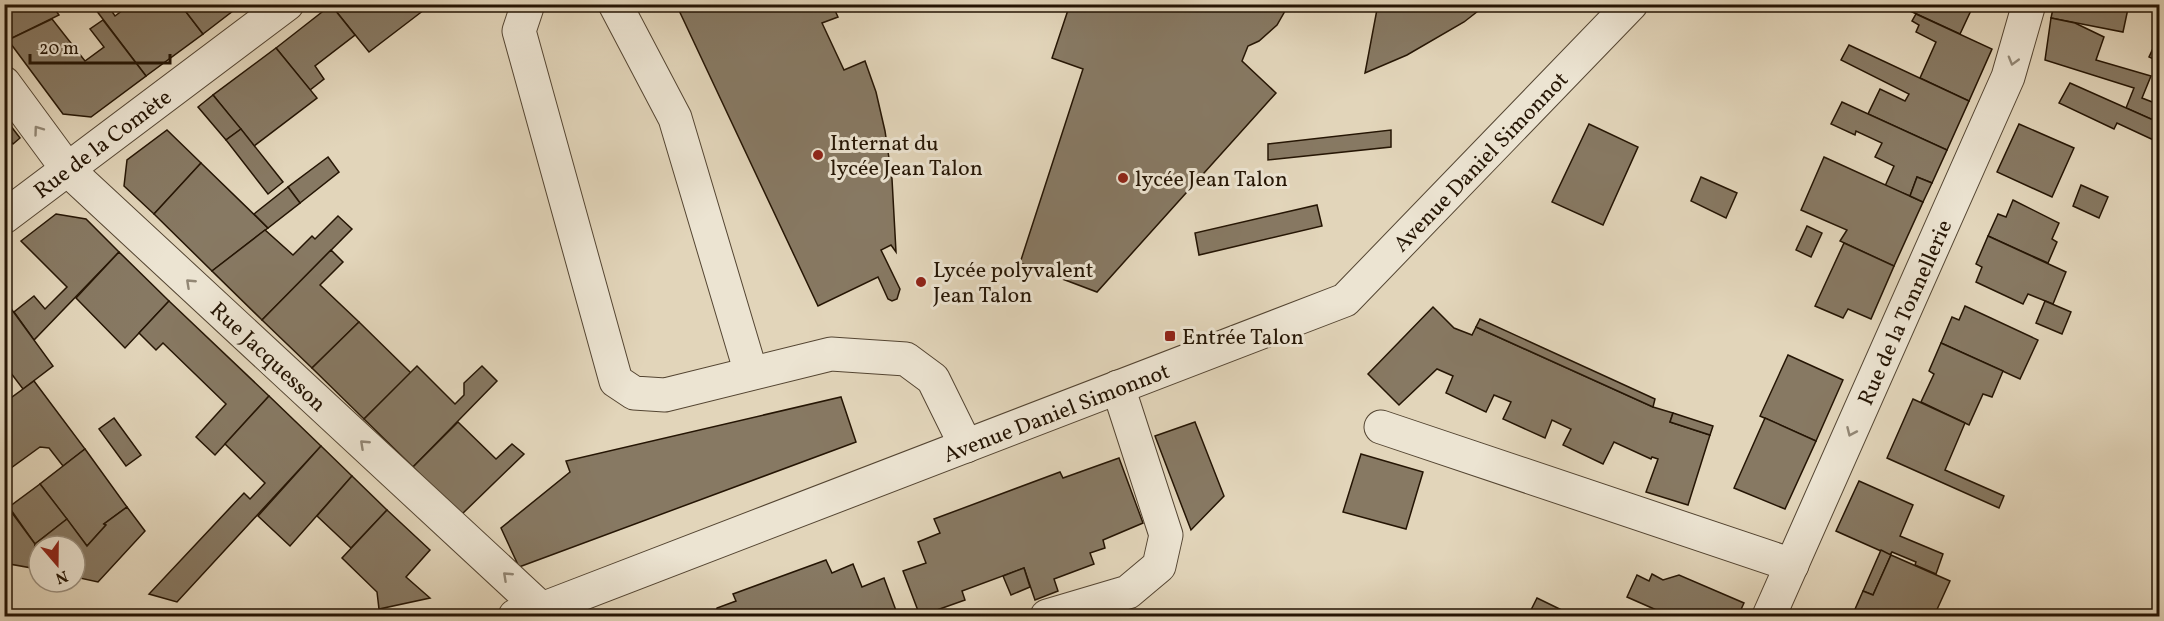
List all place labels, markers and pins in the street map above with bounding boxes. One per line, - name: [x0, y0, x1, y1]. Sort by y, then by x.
- place label: Internat du lycée Jean Talon: [830, 129, 983, 185]
- marker: Internat du lycée Jean Talon: [811, 148, 825, 162]
- place label: lycée Jean Talon: [1135, 165, 1288, 196]
- marker: lycée Jean Talon: [1116, 171, 1130, 185]
- place label: Lycée polyvalent Jean Talon: [933, 256, 1094, 312]
- marker: Lycée polyvalent Jean Talon: [914, 275, 928, 289]
- place label: Entrée Talon: [1182, 323, 1304, 354]
- marker: Entrée Talon: [1163, 329, 1177, 343]

